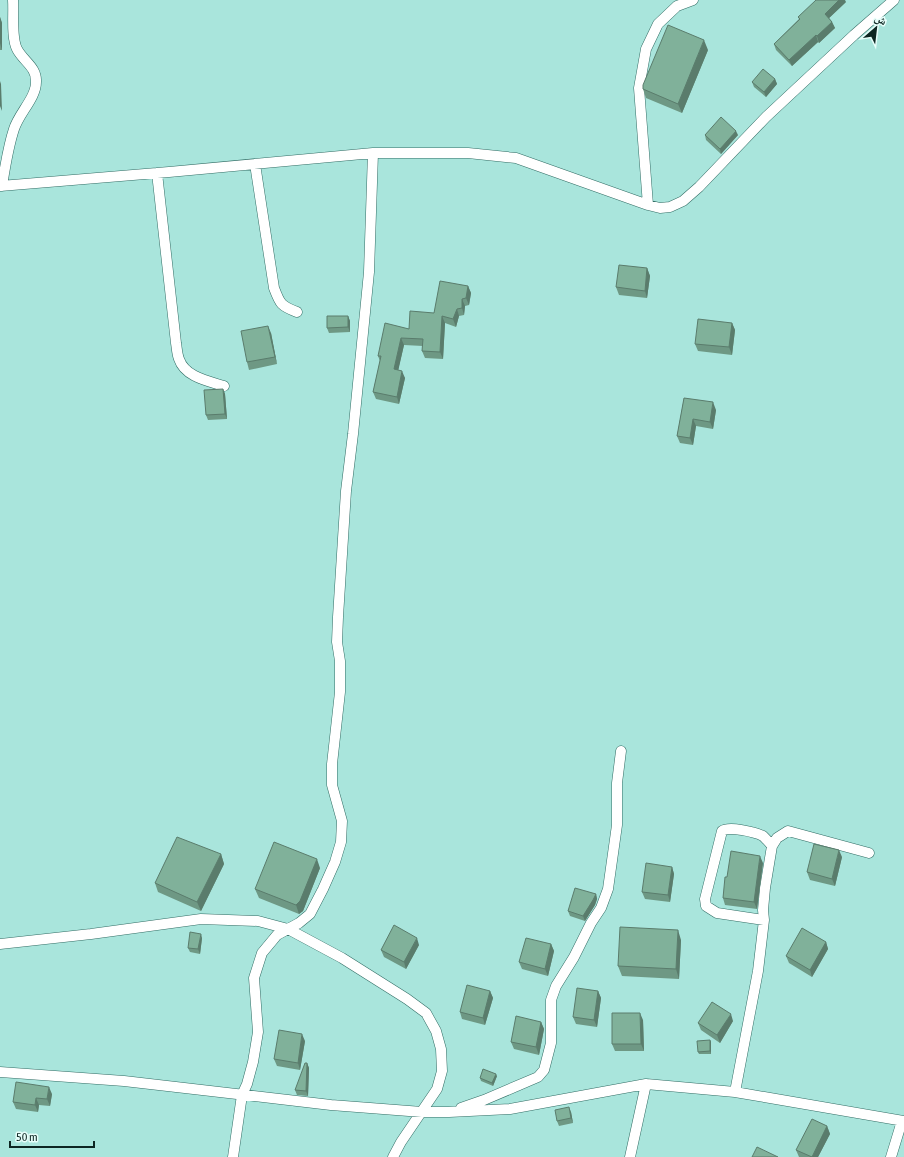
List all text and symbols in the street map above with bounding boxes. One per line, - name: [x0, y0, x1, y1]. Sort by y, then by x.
- north arrow: [856, 8, 896, 48]
- text: ش: [872, 11, 889, 29]
- scale bar: [10, 1123, 94, 1149]
- text: 50 m: [16, 1130, 38, 1144]

